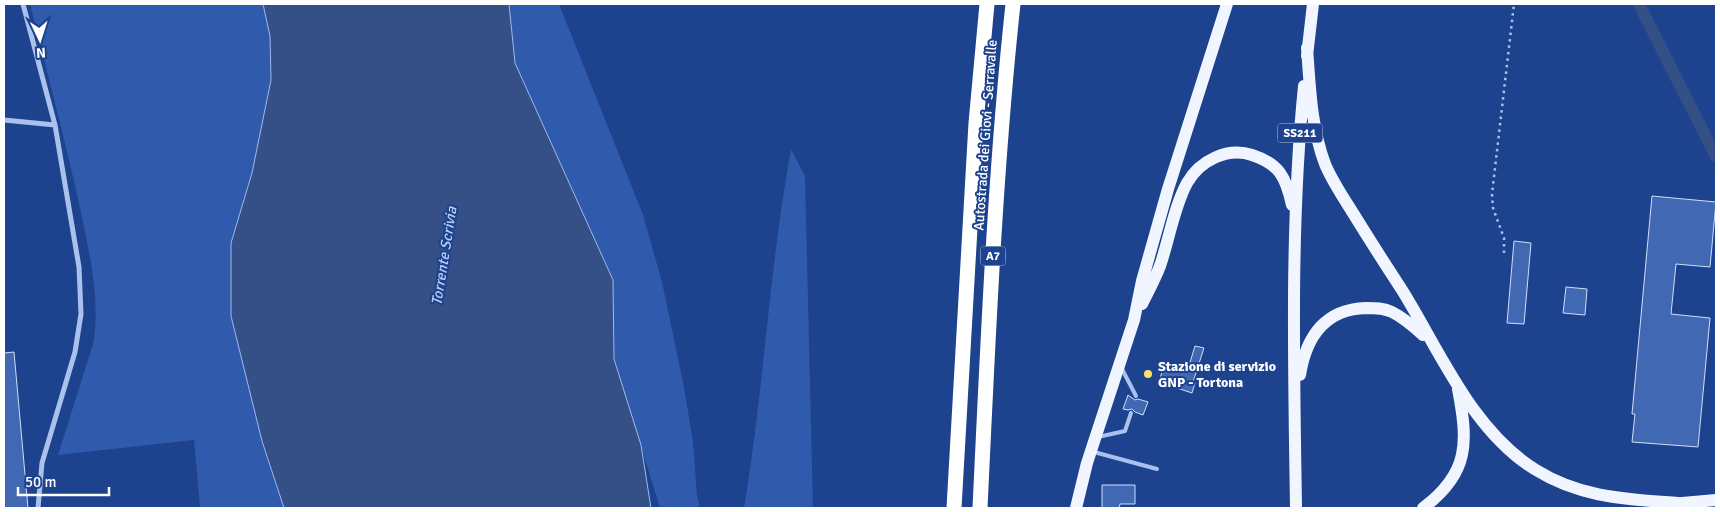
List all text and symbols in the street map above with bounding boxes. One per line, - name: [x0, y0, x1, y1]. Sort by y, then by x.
- north arrow: [15, 15, 65, 65]
- street label: Autostrada dei Giovi - Serravalle: [970, 39, 1001, 231]
- text: N: [35, 44, 46, 61]
- road number: SS211: [1278, 124, 1322, 142]
- water label: Torrente Scrivia: [427, 205, 461, 307]
- road number: A7: [980, 247, 1006, 266]
- place label: Stazione di servizio GNP - Tortona: [1158, 358, 1276, 391]
- marker: Stazione di servizio GNP - Tortona: [1142, 368, 1154, 380]
- scale bar: [18, 464, 109, 496]
- text: 50 m: [25, 473, 56, 491]

